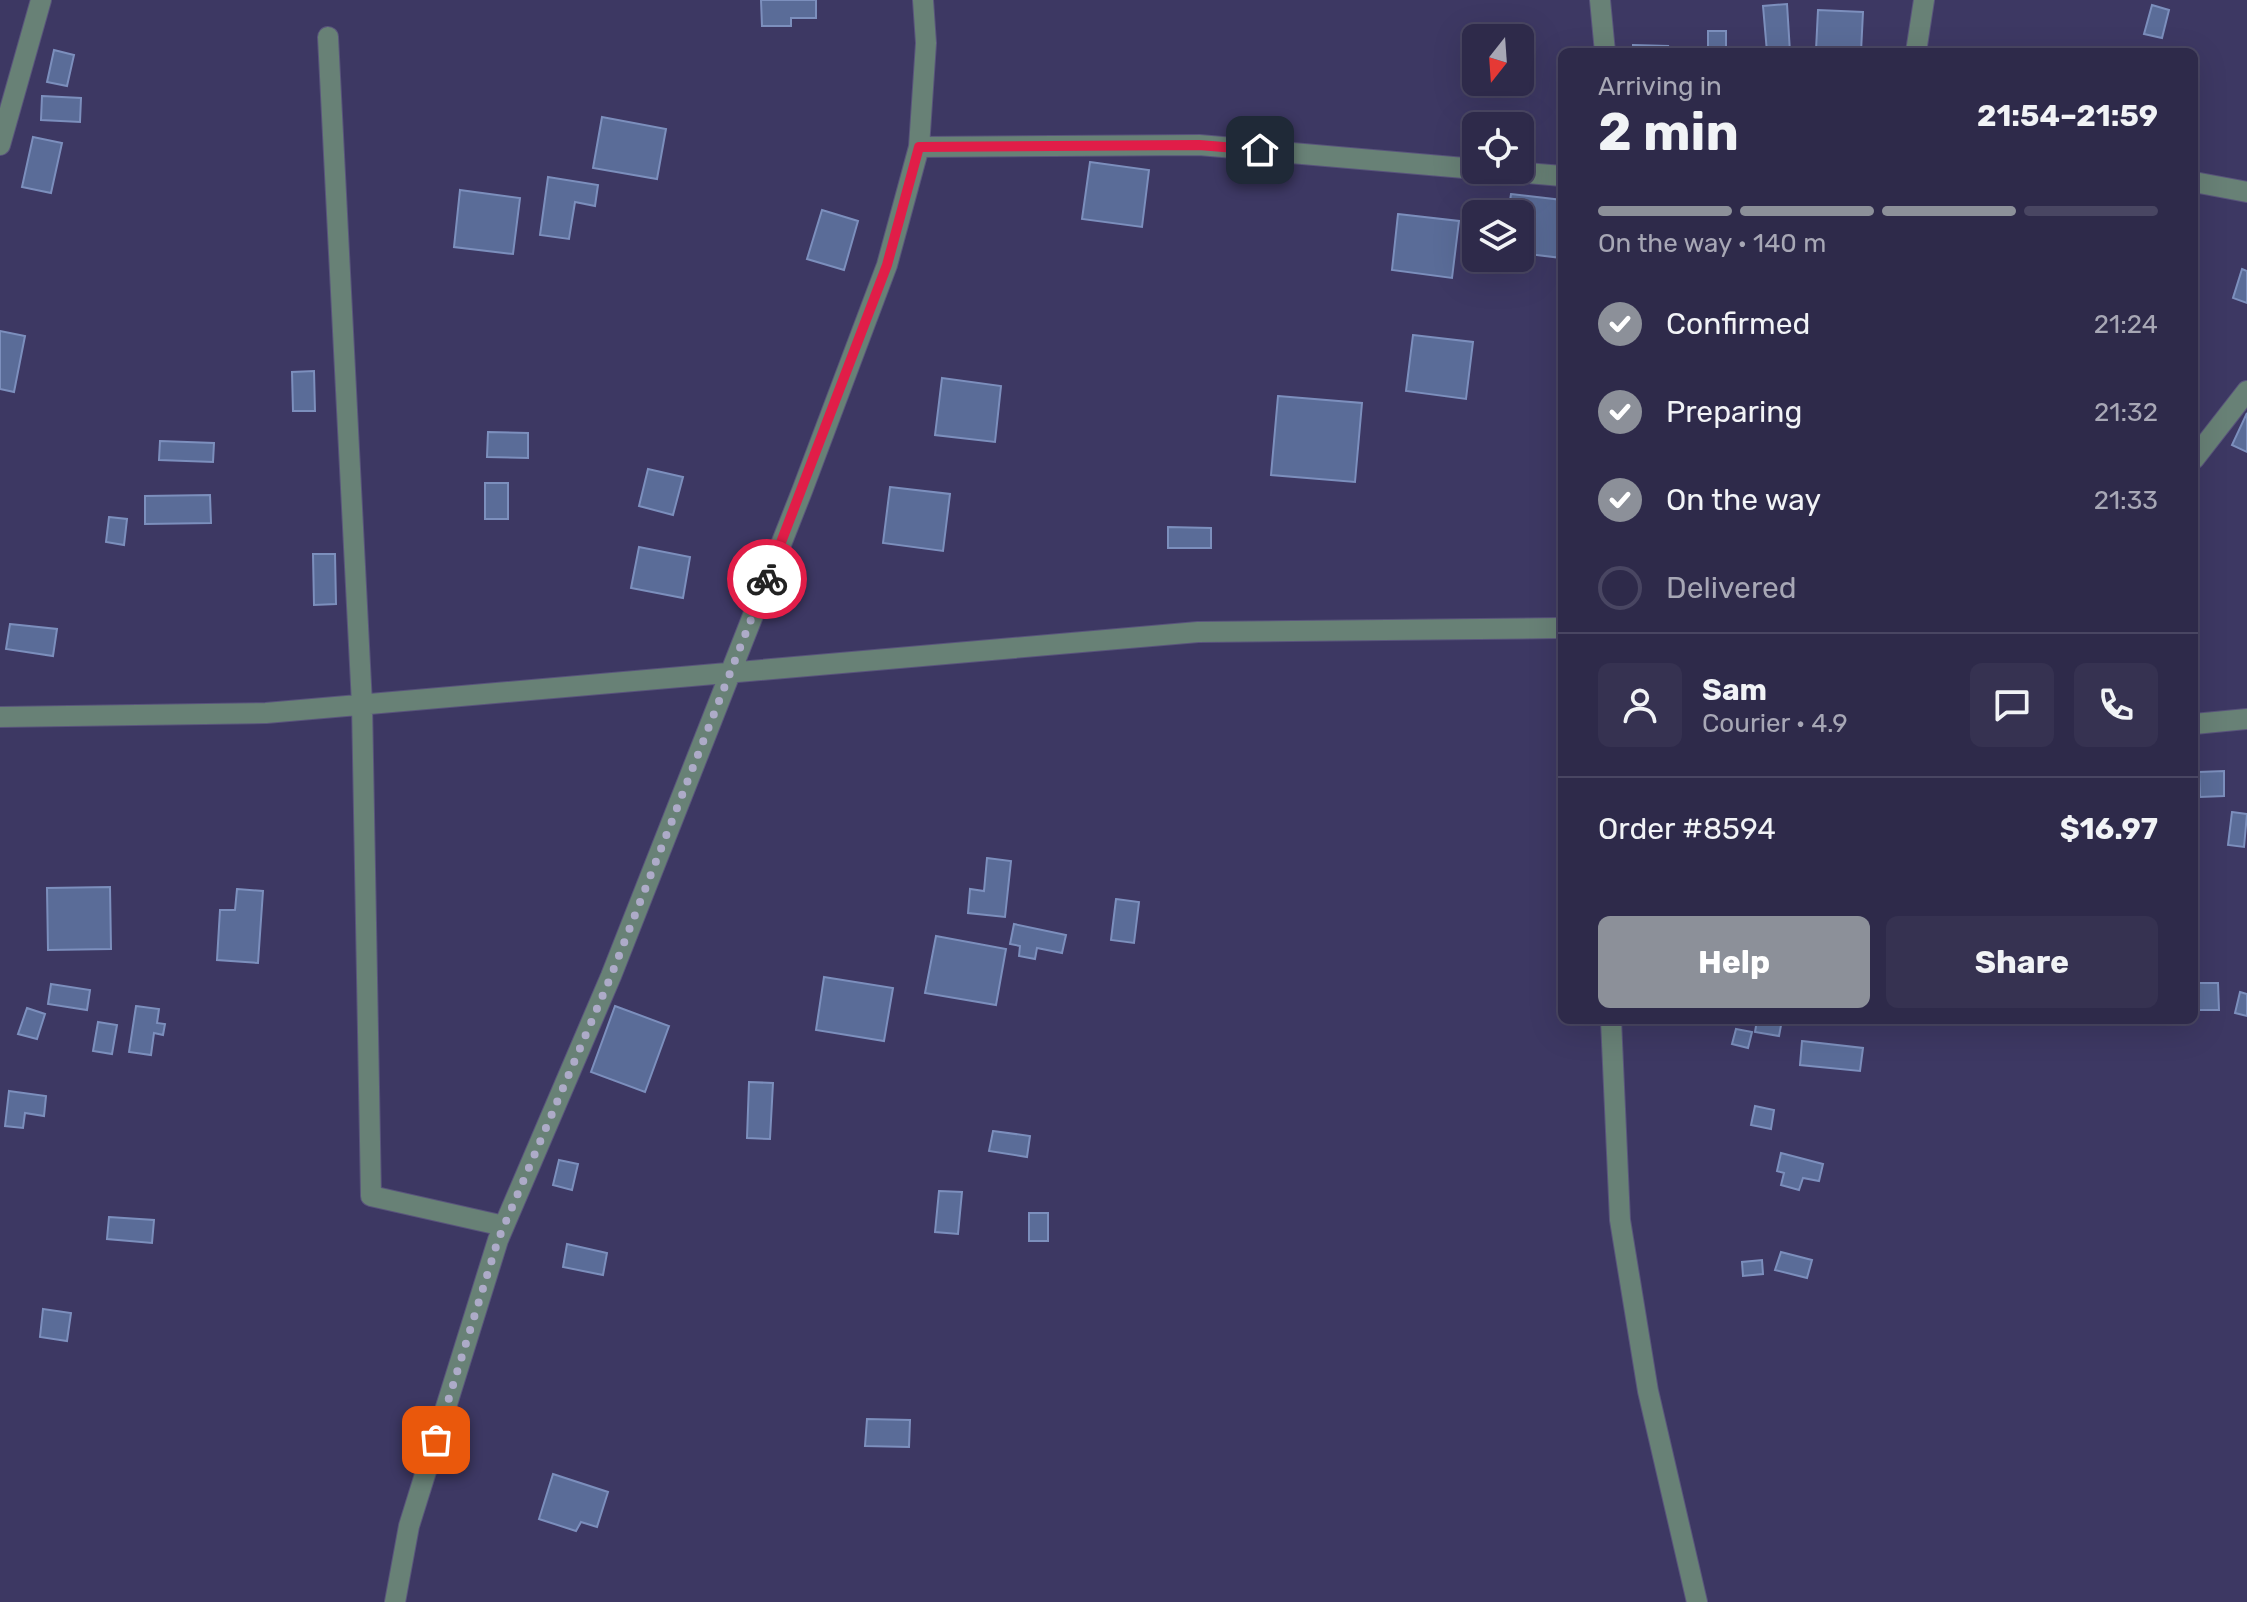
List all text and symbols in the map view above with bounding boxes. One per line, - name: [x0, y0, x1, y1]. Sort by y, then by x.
- north arrow: [1462, 24, 1534, 96]
- map controls: [1462, 24, 1534, 272]
- text: Arriving in: [1598, 71, 1722, 102]
- text: 21:54–21:59: [1977, 98, 2158, 134]
- text: 2 min: [1598, 101, 1739, 163]
- button: locate: [1462, 112, 1534, 184]
- pin: [1226, 116, 1294, 184]
- icon: home: [1238, 128, 1282, 172]
- button: layers: [1462, 200, 1534, 272]
- text: On the way · 140 m: [1598, 228, 1826, 259]
- icon: check: [1598, 302, 1642, 346]
- text: Confirmed: [1666, 306, 1810, 342]
- text: 21:24: [2094, 309, 2158, 340]
- icon: check: [1598, 390, 1642, 434]
- text: Preparing: [1666, 394, 1802, 430]
- text: 21:32: [2094, 397, 2158, 428]
- icon: check: [1598, 478, 1642, 522]
- text: On the way: [1666, 482, 1821, 518]
- text: 21:33: [2094, 485, 2158, 516]
- courier: [727, 539, 807, 619]
- icon: bike: [745, 557, 789, 601]
- text: Delivered: [1666, 570, 1797, 606]
- button: person: [1598, 663, 1682, 747]
- button: chat: [1970, 663, 2054, 747]
- button: phone: [2074, 663, 2158, 747]
- text: Sam: [1702, 672, 1767, 708]
- text: Courier · 4.9: [1702, 708, 1848, 739]
- text: Order #8594: [1598, 811, 1776, 847]
- text: $16.97: [2060, 811, 2158, 847]
- button: Help: [1598, 916, 1870, 1008]
- button: Share: [1886, 916, 2158, 1008]
- pin: [402, 1406, 470, 1474]
- icon: bag: [414, 1418, 458, 1462]

